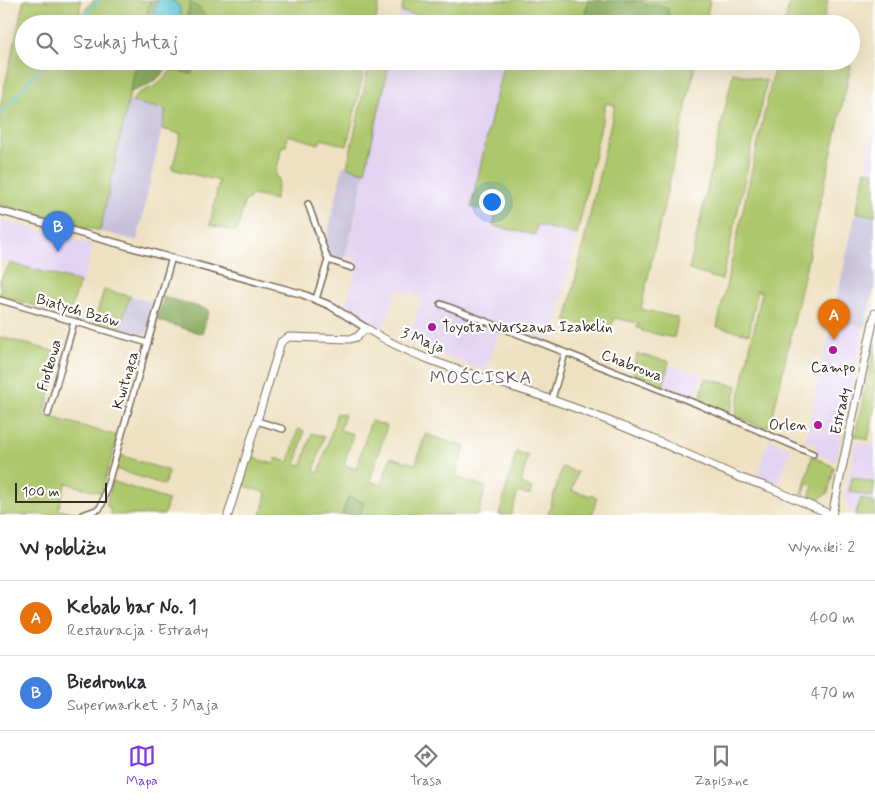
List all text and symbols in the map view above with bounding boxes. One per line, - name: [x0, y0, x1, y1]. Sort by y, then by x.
- search box: [15, 15, 860, 70]
- icon: search: [33, 29, 61, 57]
- text: Szukaj tutaj: [73, 30, 178, 55]
- your location: [479, 189, 505, 215]
- pin: B: [42, 211, 74, 252]
- street label: Białych Bzów: [34, 290, 122, 332]
- pin: A: [818, 299, 850, 340]
- place label: Toyota Warszawa Izabelin: [442, 318, 613, 338]
- marker: Toyota Warszawa Izabelin: [426, 321, 438, 333]
- street label: 3 Maja: [398, 323, 447, 359]
- street label: Fiołkowa: [33, 337, 67, 394]
- marker: Campo: [827, 344, 839, 356]
- street label: Chabrowa: [598, 345, 666, 387]
- street label: Kwitnąca: [108, 349, 144, 412]
- place label: Campo: [811, 358, 855, 378]
- district label: MOŚCISKA: [430, 366, 532, 390]
- street label: Estrady: [826, 386, 856, 437]
- place label: Orlen: [769, 416, 808, 436]
- marker: Orlen: [812, 419, 824, 431]
- scale bar: [15, 480, 108, 503]
- text: 100 m: [22, 483, 60, 501]
- text: W pobliżu: [20, 534, 106, 562]
- text: Wyniki: 2: [788, 537, 855, 558]
- text: Kebab bar No. 1: [67, 595, 197, 620]
- text: A: [31, 608, 41, 629]
- text: 400 m: [810, 608, 855, 629]
- text: Restauracja · Estrady: [67, 620, 208, 641]
- text: Biedronka: [67, 670, 147, 695]
- text: B: [31, 683, 41, 704]
- text: 470 m: [811, 683, 855, 704]
- text: Supermarket · 3 Maja: [67, 695, 219, 716]
- tab: Mapa: [126, 742, 158, 790]
- tab: Trasa: [410, 742, 442, 790]
- tab: Zapisane: [694, 742, 749, 790]

